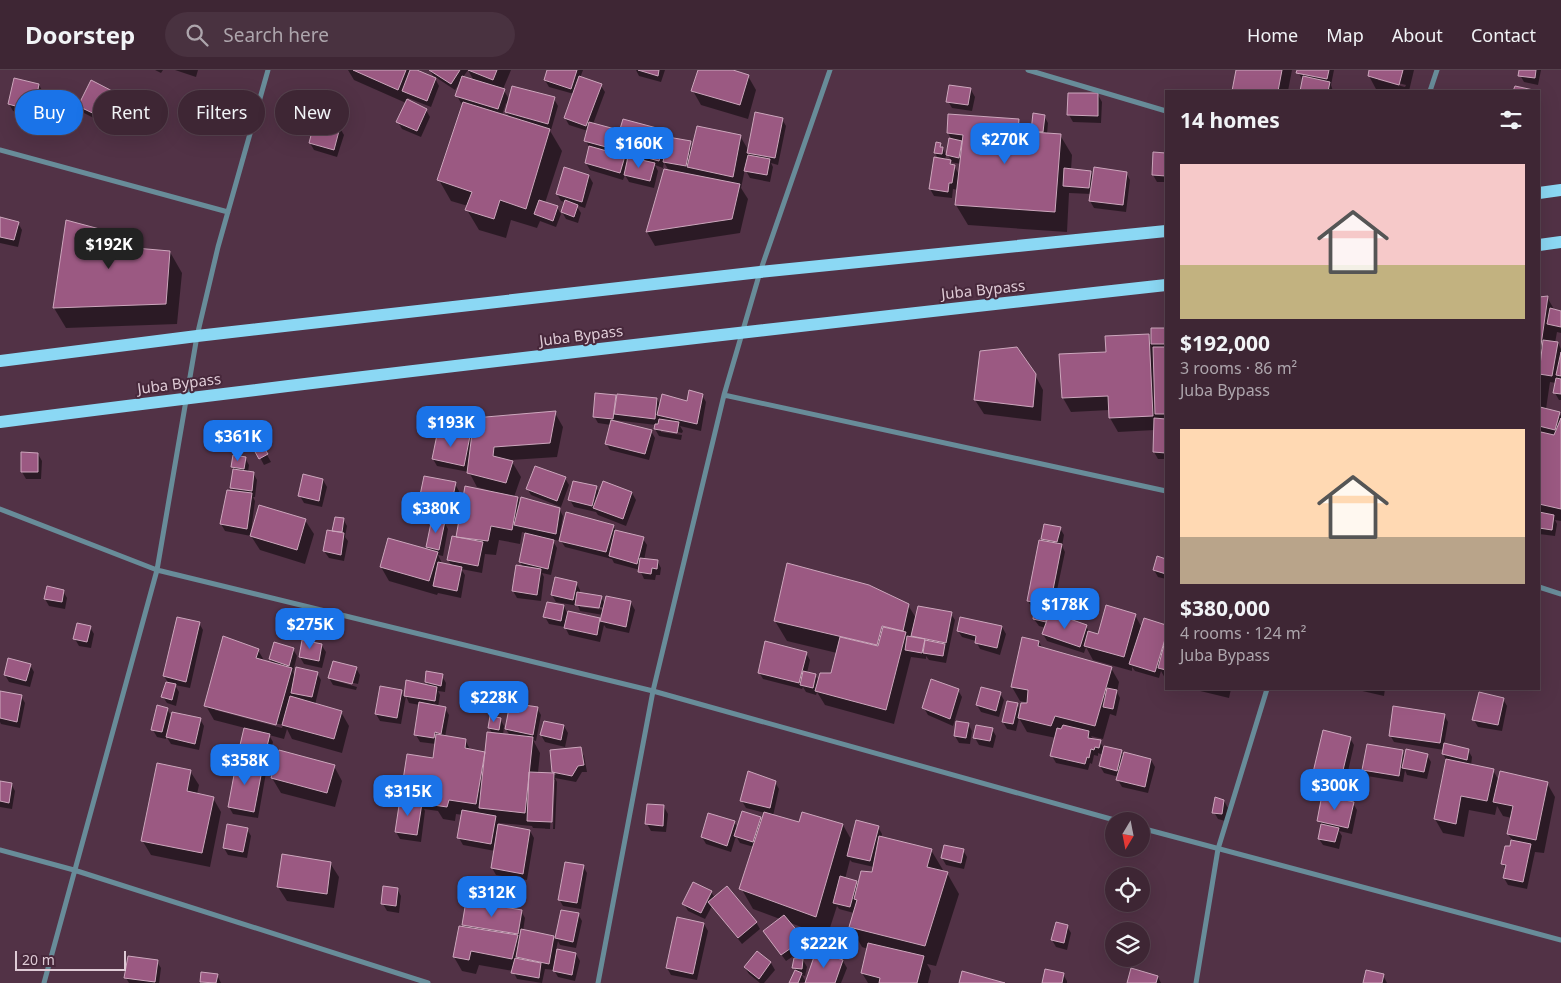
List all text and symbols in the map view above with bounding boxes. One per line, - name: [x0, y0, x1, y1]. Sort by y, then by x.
- search box: [165, 12, 515, 57]
- text: Doorstep: [25, 18, 135, 51]
- icon: search: [183, 21, 211, 49]
- text: Search here: [223, 22, 329, 48]
- text: Home: [1247, 23, 1298, 47]
- text: Map: [1326, 23, 1364, 47]
- text: About: [1392, 23, 1443, 47]
- text: Contact: [1471, 23, 1536, 47]
- chip: Buy: [15, 90, 83, 135]
- chip: Rent: [93, 90, 168, 135]
- chip: Filters: [178, 90, 265, 135]
- chip: New: [275, 90, 349, 135]
- text: 14 homes: [1180, 106, 1280, 134]
- icon: filters: [1497, 106, 1525, 134]
- pin: $270K: [970, 122, 1040, 165]
- pin: $160K: [604, 126, 674, 169]
- text: $270K: [981, 128, 1029, 150]
- text: $160K: [615, 132, 663, 154]
- icon: home: [1308, 197, 1398, 287]
- pin: $192K: [74, 228, 144, 270]
- text: $192K: [85, 233, 133, 255]
- street label: Juba Bypass: [938, 275, 1026, 304]
- street label: Juba Bypass: [536, 320, 624, 350]
- text: $192,000: [1180, 329, 1270, 357]
- text: 3 rooms · 86 m²: [1180, 357, 1297, 379]
- street label: Juba Bypass: [134, 368, 222, 398]
- text: Juba Bypass: [1180, 379, 1270, 401]
- pin: $193K: [416, 406, 486, 448]
- text: $193K: [427, 411, 475, 433]
- pin: $361K: [203, 420, 273, 462]
- text: $361K: [214, 425, 262, 447]
- icon: home: [1308, 462, 1398, 552]
- pin: $380K: [401, 492, 471, 534]
- text: $380K: [412, 497, 460, 519]
- pin: $178K: [1030, 588, 1100, 630]
- text: $178K: [1041, 593, 1089, 615]
- text: $380,000: [1180, 594, 1270, 622]
- pin: $275K: [275, 608, 345, 650]
- text: $275K: [286, 613, 334, 635]
- text: 4 rooms · 124 m²: [1180, 622, 1306, 644]
- text: Juba Bypass: [1180, 644, 1270, 666]
- pin: $228K: [459, 680, 529, 723]
- text: $228K: [470, 686, 518, 708]
- pin: $358K: [210, 744, 280, 786]
- text: $358K: [221, 749, 269, 771]
- pin: $300K: [1300, 768, 1370, 811]
- pin: $315K: [373, 774, 443, 817]
- text: $300K: [1311, 774, 1359, 796]
- text: $315K: [384, 780, 432, 802]
- north arrow: [1105, 812, 1150, 858]
- map controls: [1105, 812, 1150, 967]
- button: locate: [1105, 867, 1150, 912]
- pin: $312K: [457, 876, 527, 918]
- text: $312K: [468, 881, 516, 903]
- button: layers: [1105, 922, 1150, 967]
- pin: $222K: [789, 926, 859, 969]
- text: $222K: [800, 932, 848, 954]
- scale bar: [15, 948, 126, 971]
- text: 20 m: [22, 950, 55, 969]

